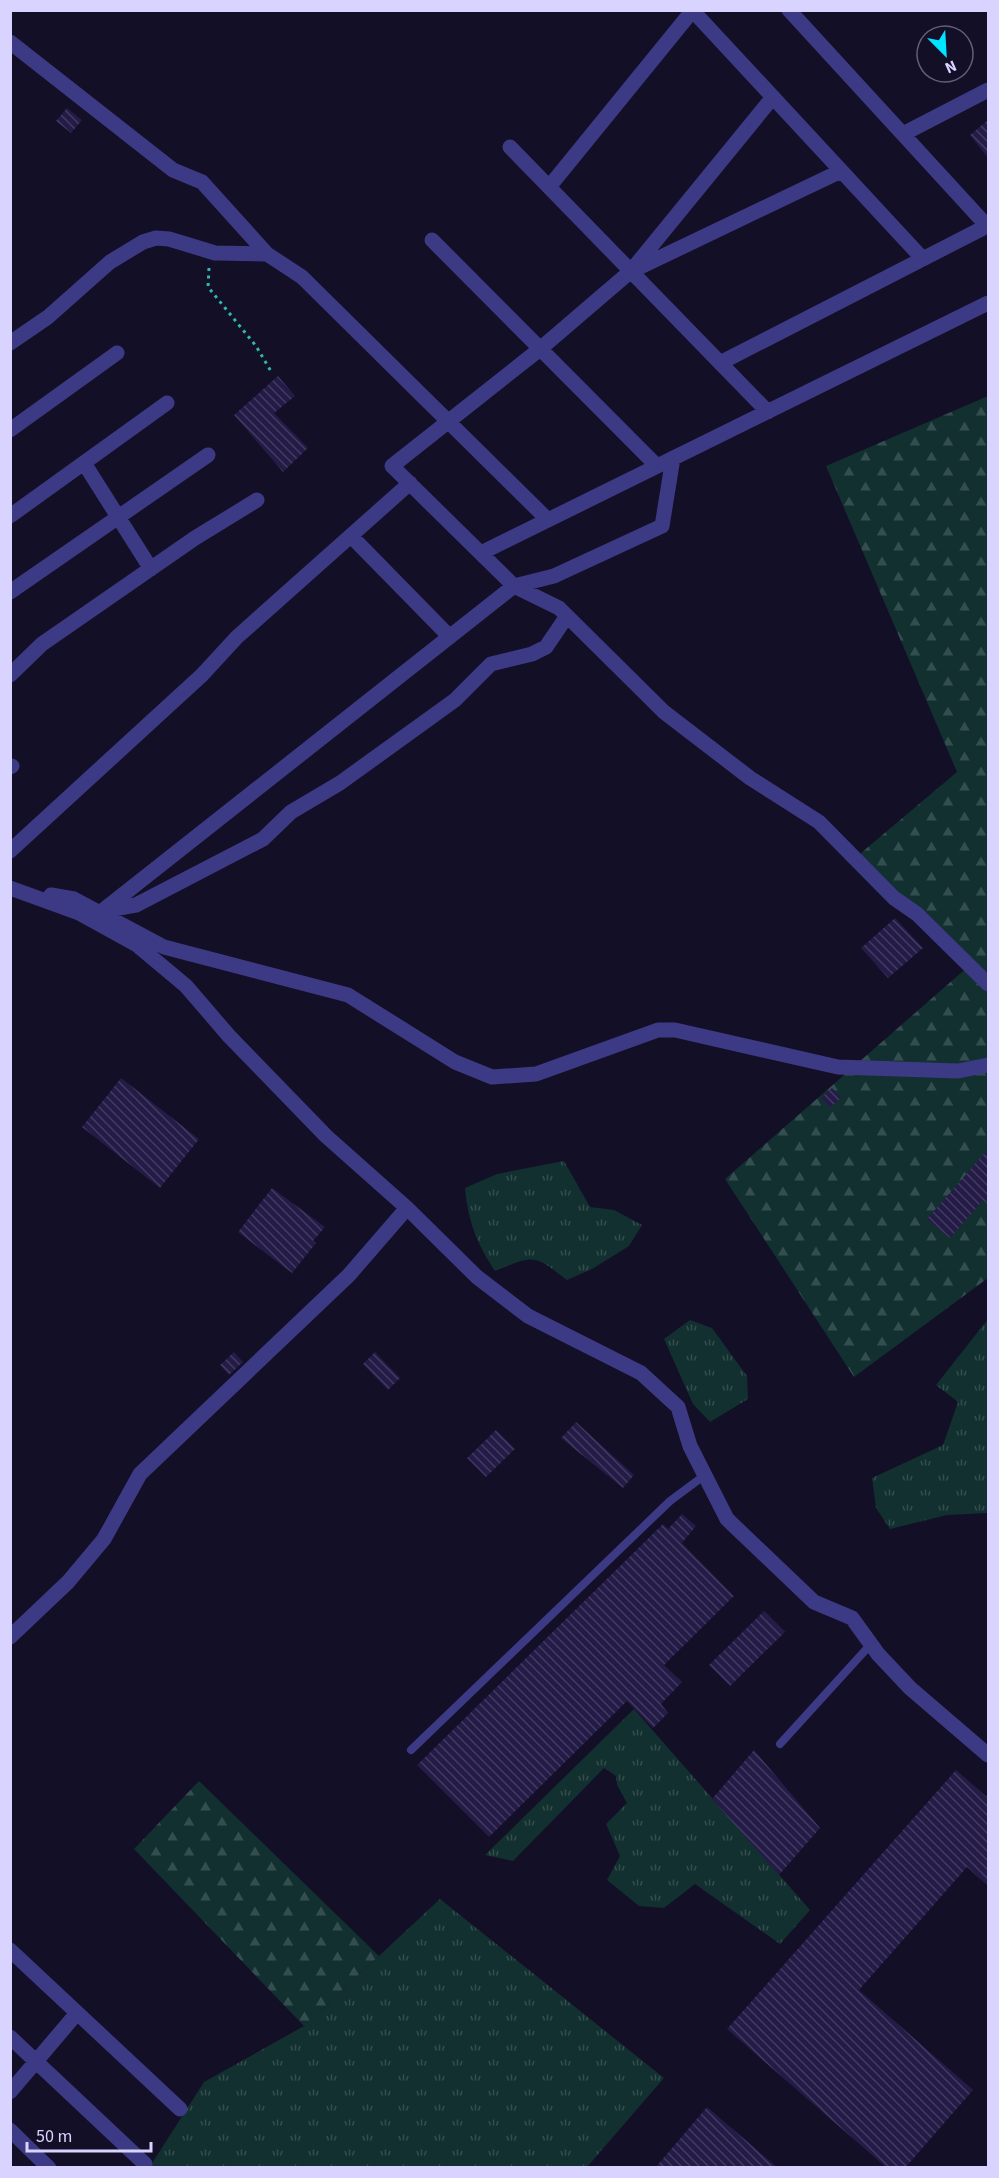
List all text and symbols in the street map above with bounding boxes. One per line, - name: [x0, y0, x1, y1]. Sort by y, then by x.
- north arrow: [915, 24, 975, 84]
- text: N: [941, 55, 960, 79]
- scale bar: [27, 2115, 152, 2153]
- text: 50 m: [36, 2124, 72, 2149]

